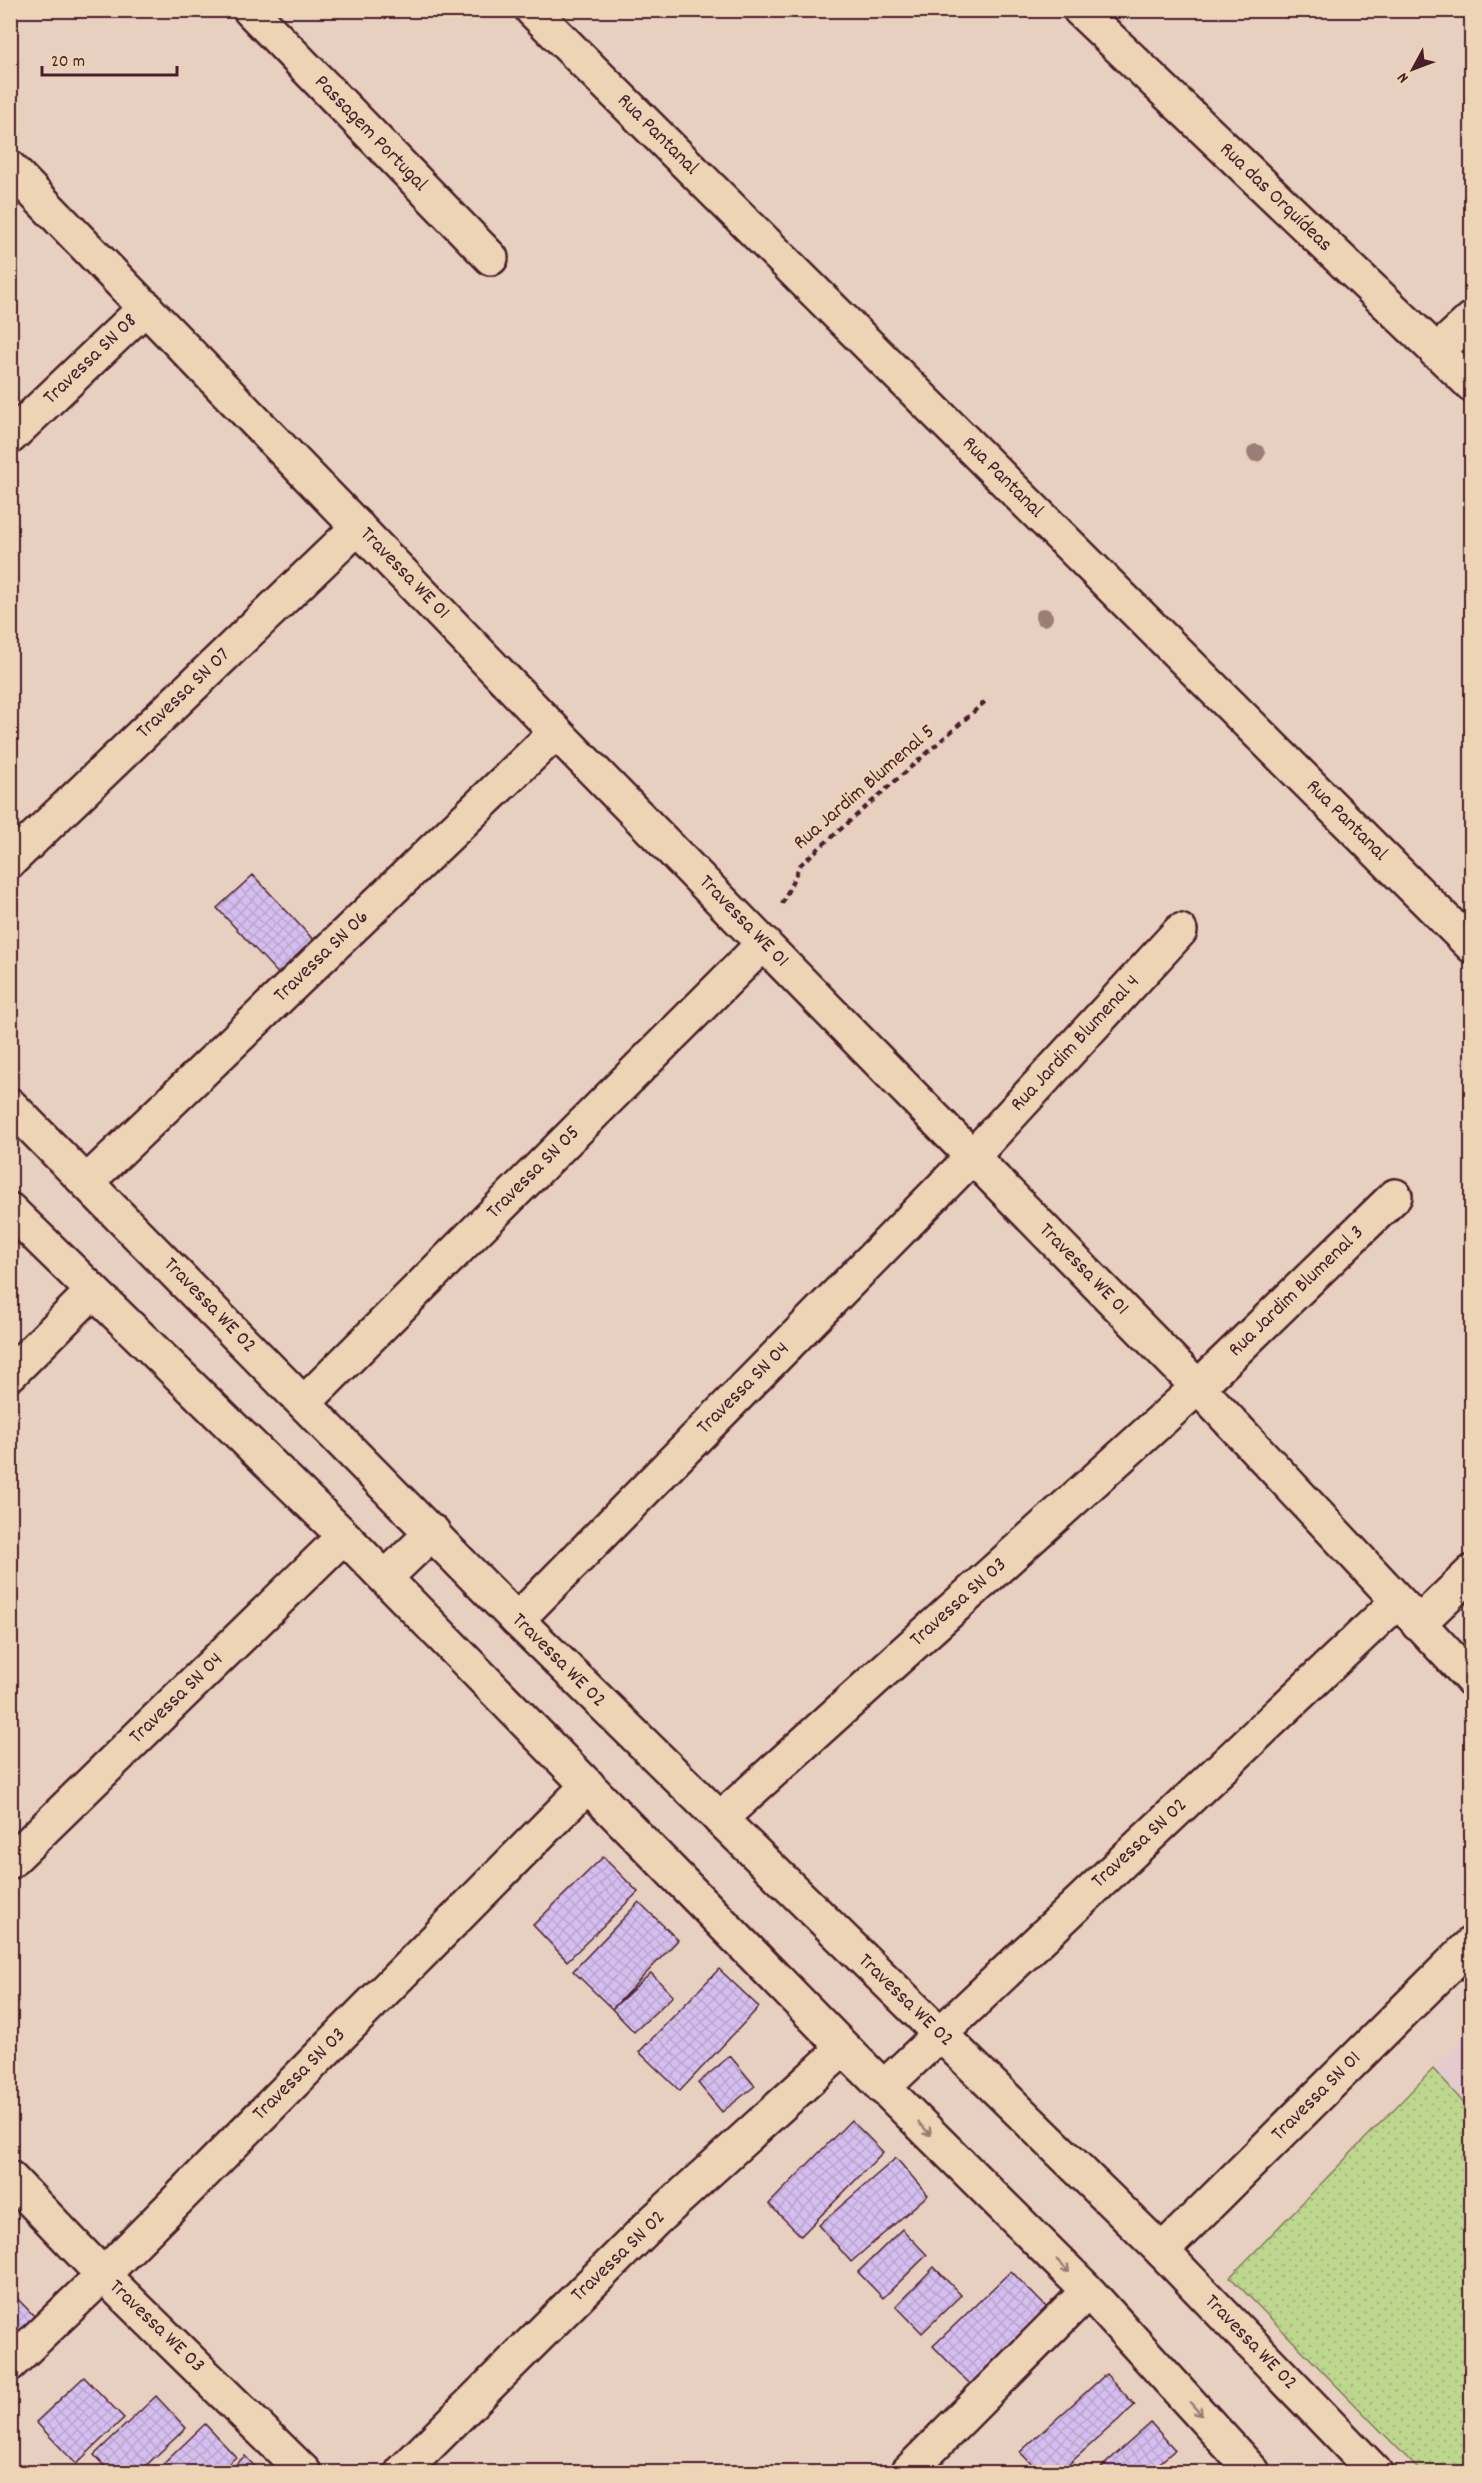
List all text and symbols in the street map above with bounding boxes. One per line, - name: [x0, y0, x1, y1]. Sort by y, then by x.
- scale bar: [42, 39, 177, 77]
- north arrow: [1383, 39, 1443, 99]
- text: 20 m: [51, 50, 85, 75]
- text: N: [1392, 67, 1415, 88]
- street label: Passagem Portugal: [306, 69, 434, 199]
- street label: Rua Pantanal: [609, 87, 705, 183]
- street label: Rua das Orquídeas: [1212, 136, 1338, 260]
- street label: Travessa SN 08: [37, 307, 145, 413]
- street label: Rua Pantanal: [954, 430, 1050, 526]
- street label: Travessa WE 01: [352, 521, 456, 627]
- street label: Travessa SN 07: [130, 641, 238, 747]
- street label: Rua Jardim Blumenal 5: [788, 718, 942, 858]
- street label: Rua Pantanal: [1298, 773, 1394, 869]
- street label: Travessa WE 01: [691, 869, 795, 975]
- street label: Travessa SN 06: [267, 904, 377, 1010]
- street label: Rua Jardim Blumenal 4: [1004, 969, 1148, 1119]
- street label: Travessa SN 05: [480, 1119, 588, 1227]
- street label: Travessa WE 01: [1031, 1217, 1135, 1323]
- street label: Rua Jardim Blumenal 3: [1222, 1219, 1372, 1365]
- street label: Travessa WE 02: [155, 1251, 263, 1361]
- street label: Travessa SN 04: [691, 1336, 797, 1442]
- street label: Travessa SN 03: [904, 1551, 1014, 1655]
- street label: Travessa WE 02: [504, 1607, 612, 1715]
- street label: Travessa SN 04: [123, 1646, 231, 1752]
- street label: Travessa SN 02: [1085, 1792, 1195, 1896]
- street label: Travessa WE 02: [850, 1947, 960, 2055]
- street label: Travessa SN 03: [246, 2021, 354, 2129]
- street label: Travessa SN 01: [1265, 2045, 1369, 2149]
- one-way arrow: [918, 2121, 932, 2136]
- street label: Travessa SN 02: [565, 2204, 673, 2310]
- one-way arrow: [1056, 2259, 1071, 2274]
- street label: Travessa WE 03: [101, 2273, 211, 2381]
- street label: Travessa WE 02: [1196, 2288, 1304, 2398]
- one-way arrow: [1189, 2402, 1203, 2417]

